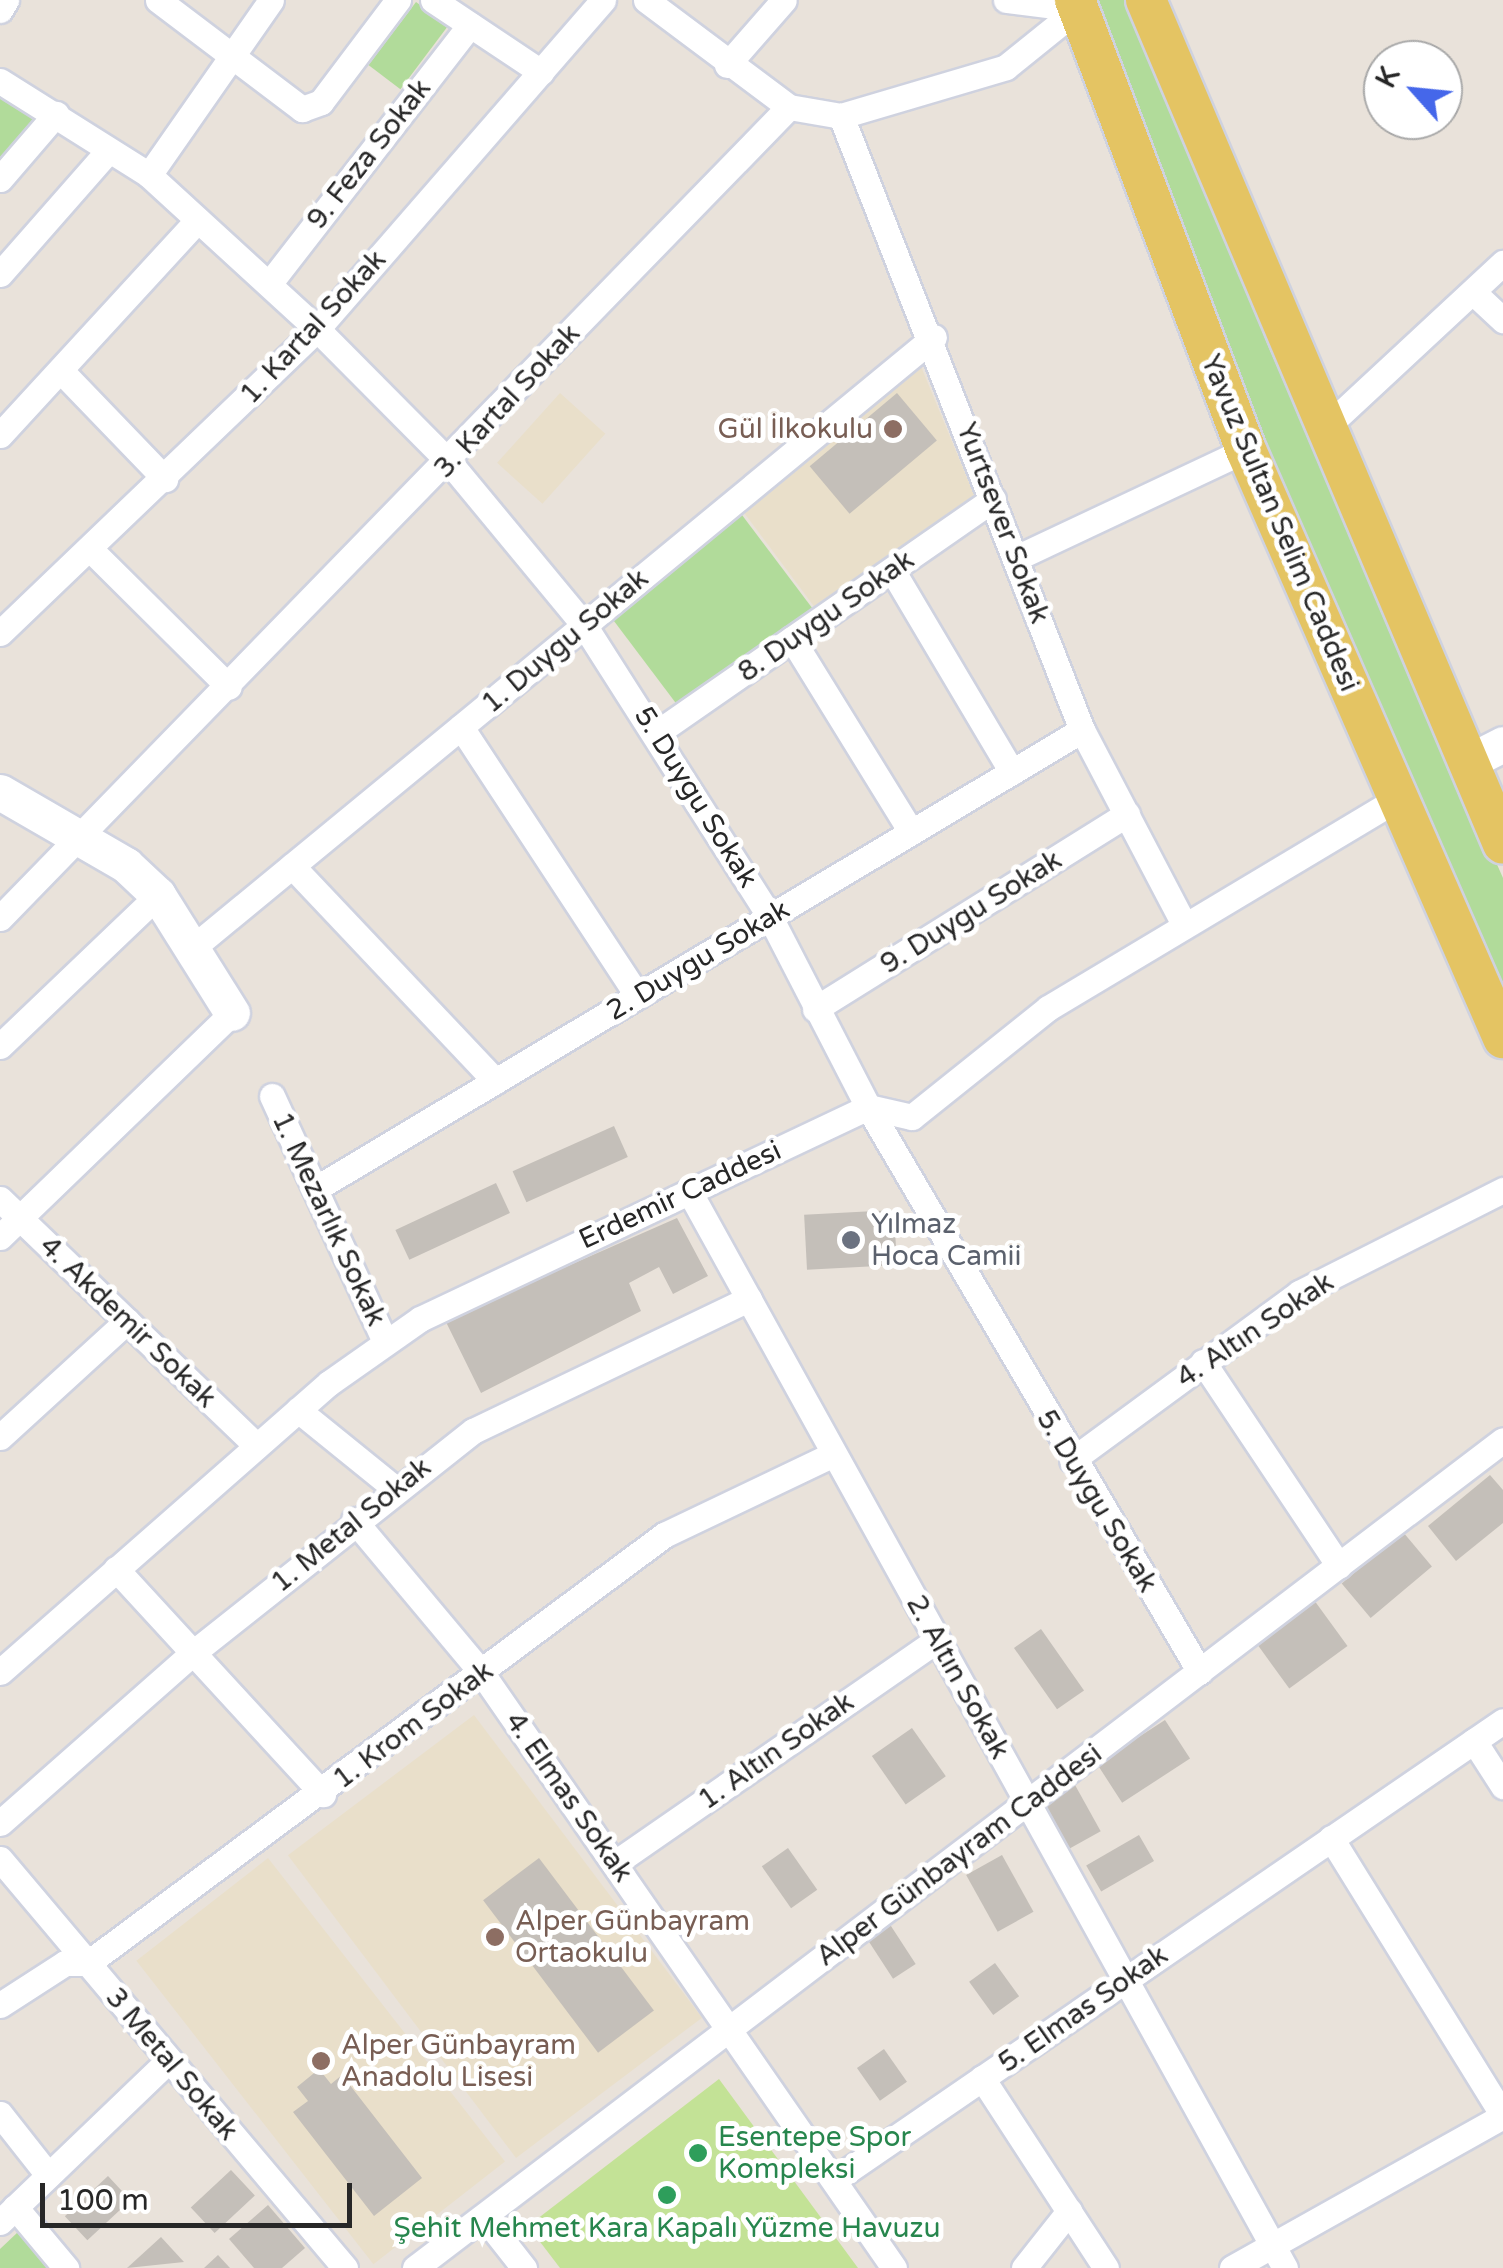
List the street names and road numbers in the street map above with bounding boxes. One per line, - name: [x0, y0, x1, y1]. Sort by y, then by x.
- street label: 9. Feza Sokak: [300, 72, 438, 236]
- street label: 1. Kartal Sokak: [233, 243, 393, 411]
- street label: 3. Kartal Sokak: [427, 317, 587, 485]
- street label: Yavuz Sultan Selim Caddesi: [1194, 349, 1366, 697]
- street label: Yurtsever Sokak: [949, 418, 1057, 628]
- street label: 8. Duygu Sokak: [732, 543, 920, 689]
- street label: 1. Duygu Sokak: [475, 562, 655, 720]
- street label: 5. Duygu Sokak: [627, 700, 765, 894]
- street label: 9. Duygu Sokak: [874, 843, 1068, 981]
- street label: 2. Duygu Sokak: [601, 892, 795, 1028]
- street label: 1. Mezarlık Sokak: [265, 1107, 393, 1331]
- street label: Erdemir Caddesi: [574, 1134, 786, 1256]
- street label: 4. Akdemir Sokak: [33, 1229, 223, 1415]
- street label: 4. Altın Sokak: [1170, 1265, 1340, 1395]
- street label: 5. Duygu Sokak: [1029, 1404, 1165, 1598]
- street label: 1. Metal Sokak: [264, 1450, 438, 1600]
- street label: 2. Altın Sokak: [899, 1589, 1017, 1765]
- street label: 1. Krom Sokak: [326, 1654, 500, 1796]
- street label: 1. Altın Sokak: [692, 1685, 860, 1817]
- street label: 4. Elmas Sokak: [498, 1706, 640, 1888]
- street label: Alper Günbayram Caddesi: [810, 1737, 1108, 1973]
- street label: 5. Elmas Sokak: [992, 1938, 1174, 2080]
- street label: 3 Metal Sokak: [99, 1981, 245, 2147]

